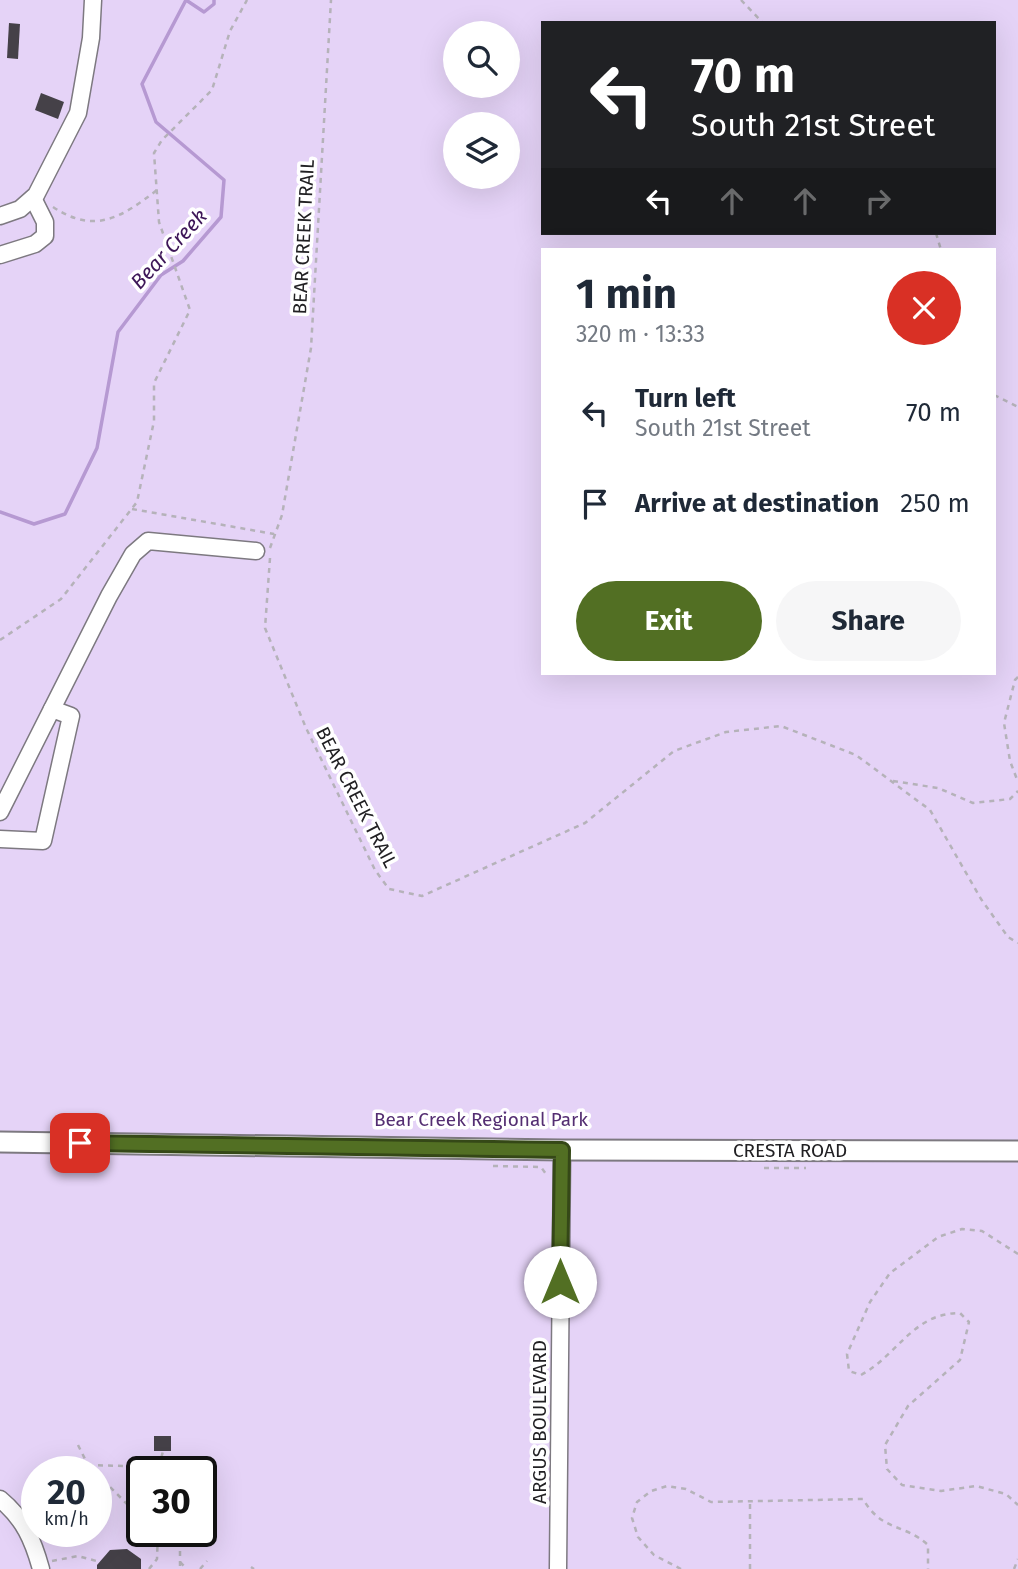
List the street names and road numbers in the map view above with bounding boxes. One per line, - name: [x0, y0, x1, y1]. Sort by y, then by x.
- street label: BEAR CREEK TRAIL: [288, 158, 319, 315]
- street label: BEAR CREEK TRAIL: [311, 723, 402, 872]
- street label: CRESTA ROAD: [733, 1139, 847, 1162]
- street label: ARGUS BOULEVARD: [528, 1340, 551, 1504]

